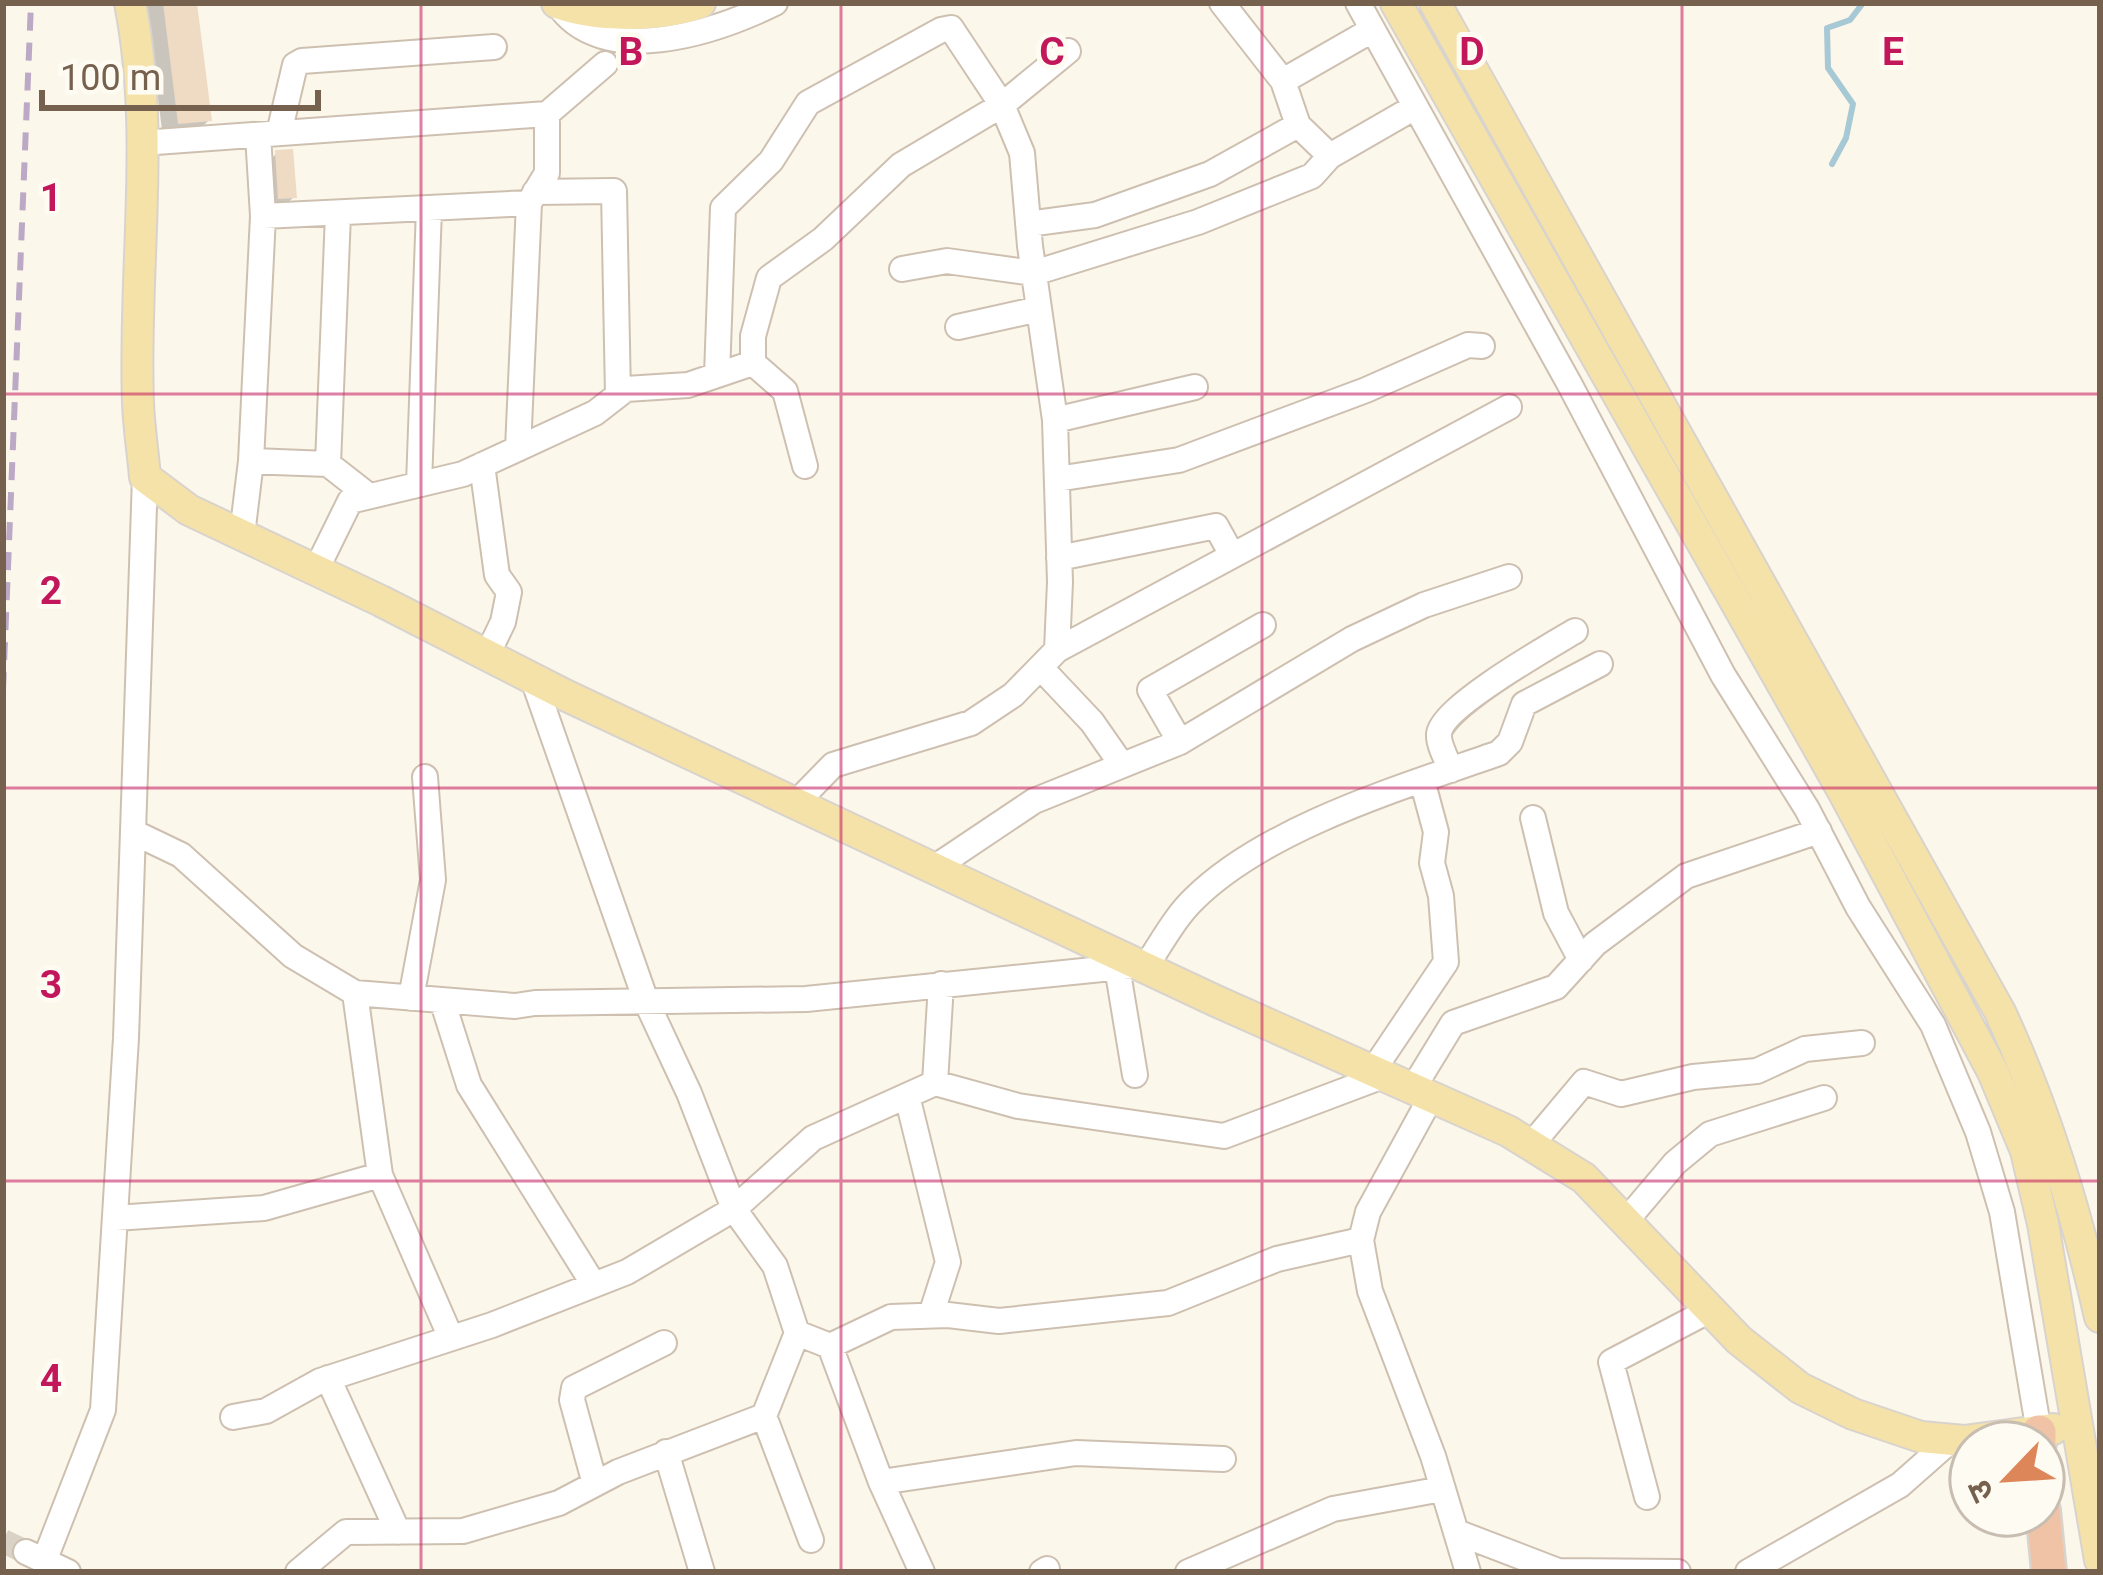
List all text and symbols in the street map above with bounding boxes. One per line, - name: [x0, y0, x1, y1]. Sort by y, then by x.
- text: B: [619, 29, 643, 75]
- text: C: [1039, 29, 1065, 75]
- text: D: [1459, 29, 1485, 75]
- text: E: [1882, 29, 1904, 75]
- scale bar: [42, 36, 318, 110]
- text: 100 m: [60, 57, 161, 99]
- text: 1: [40, 175, 62, 221]
- text: 2: [40, 568, 62, 614]
- text: 3: [40, 962, 62, 1008]
- text: 4: [40, 1356, 62, 1402]
- north arrow: [1947, 1419, 2067, 1539]
- text: उ: [1958, 1474, 2002, 1508]

